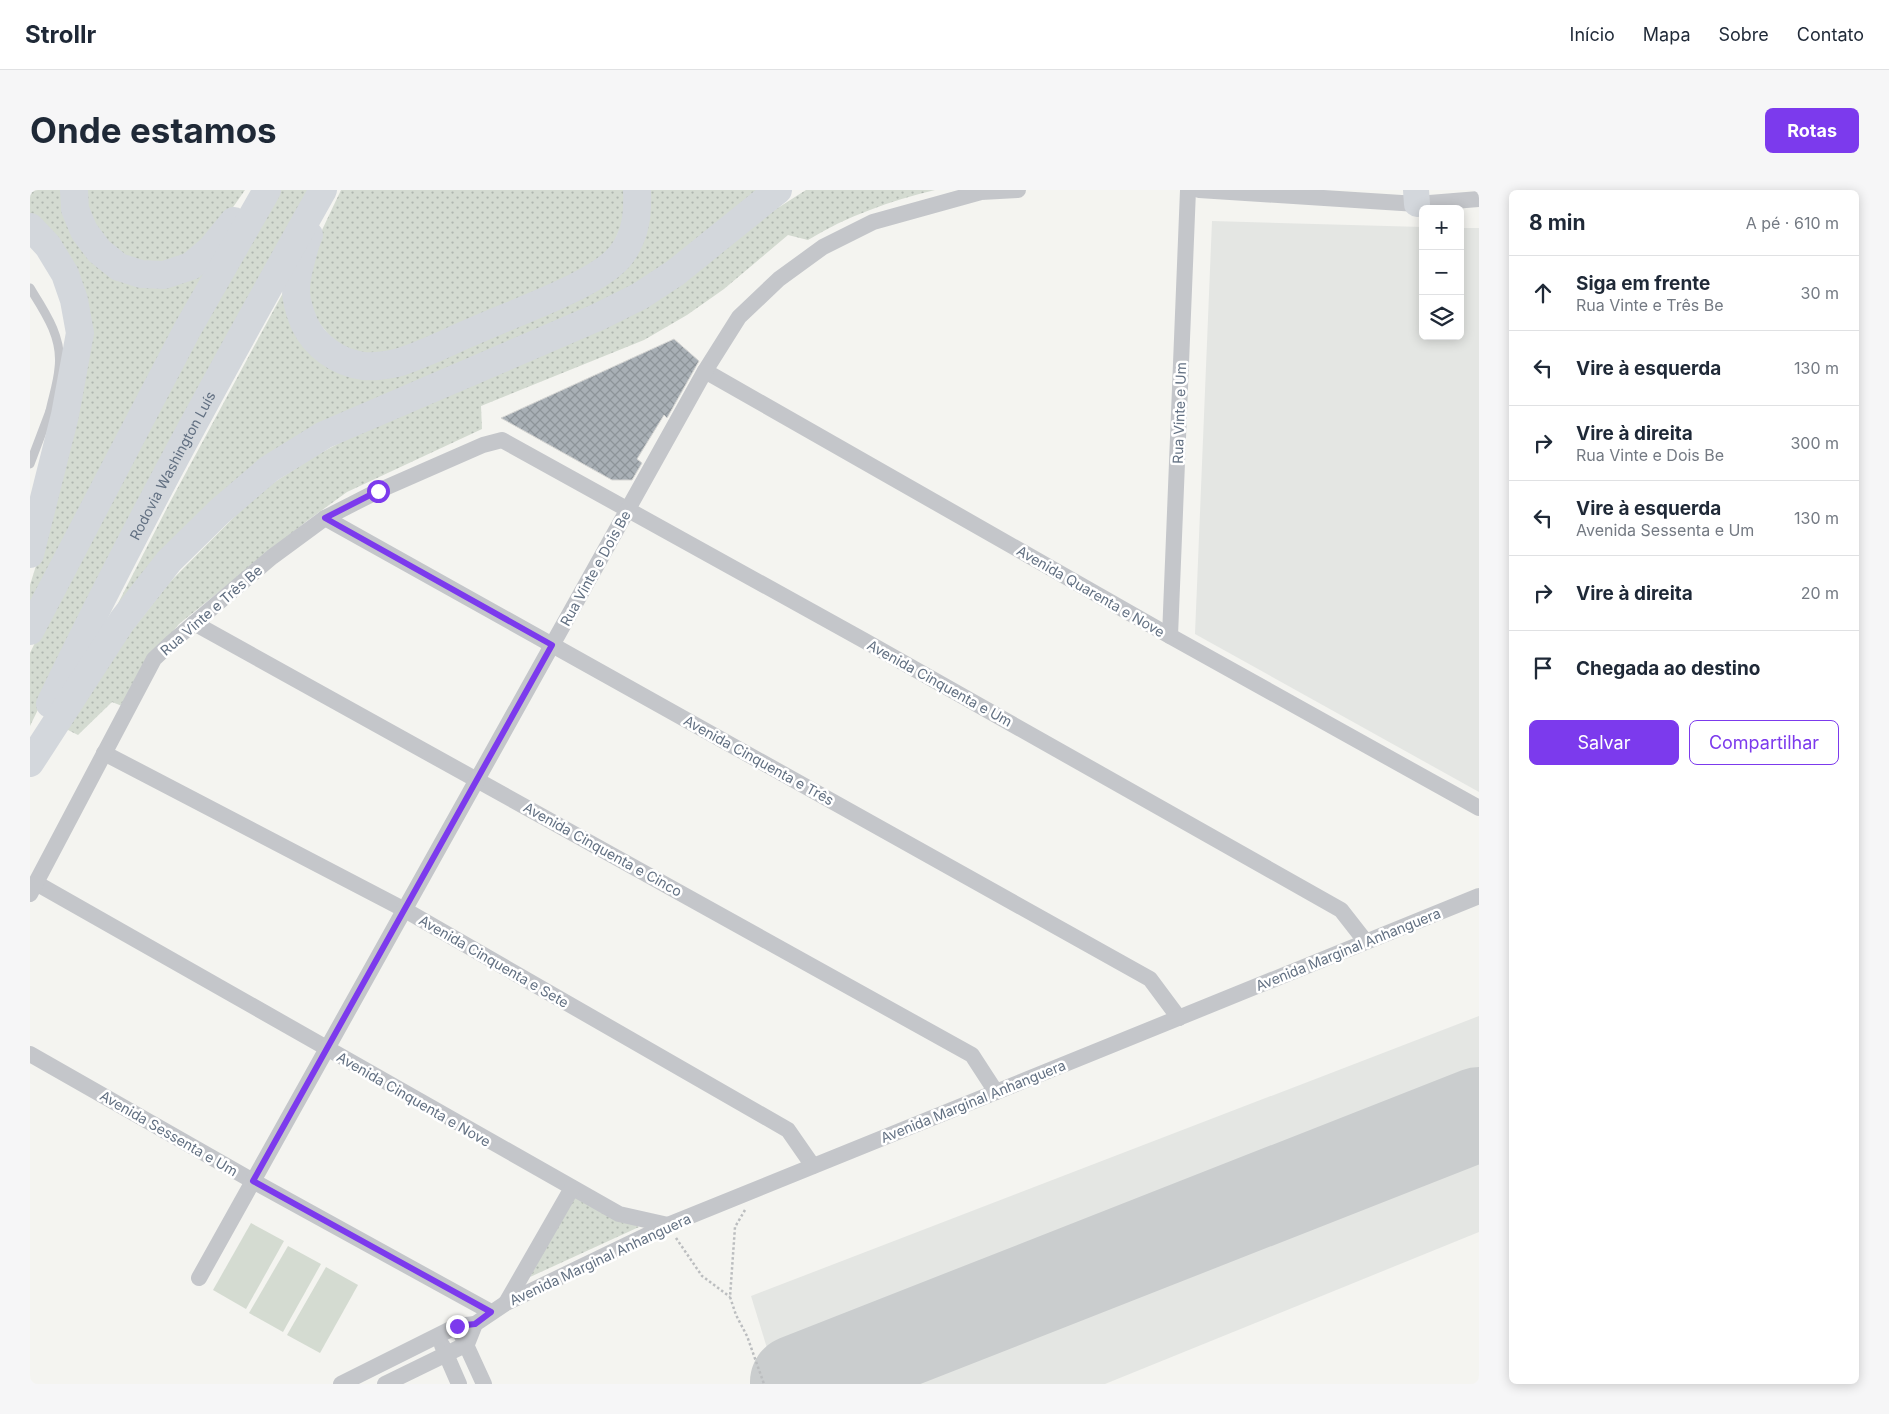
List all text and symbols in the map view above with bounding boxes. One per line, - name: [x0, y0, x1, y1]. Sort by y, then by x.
- text: Strollr: [25, 20, 96, 49]
- text: Início: [1570, 24, 1615, 45]
- text: Mapa: [1643, 24, 1690, 45]
- text: Sobre: [1718, 24, 1769, 45]
- text: Contato: [1797, 24, 1864, 45]
- button: Rotas: [1765, 108, 1859, 153]
- text: Onde estamos: [30, 109, 277, 151]
- map controls: [1419, 205, 1464, 340]
- button: +: [1419, 205, 1464, 250]
- text: 8 min: [1529, 210, 1586, 235]
- text: A pé · 610 m: [1746, 213, 1839, 233]
- button: −: [1419, 250, 1464, 295]
- text: Siga em frente: [1576, 272, 1710, 295]
- icon: ahead: [1529, 279, 1557, 307]
- text: 30 m: [1801, 283, 1839, 303]
- button: layers: [1419, 295, 1464, 340]
- text: Rua Vinte e Três Be: [1576, 295, 1724, 315]
- icon: left: [1529, 354, 1557, 382]
- text: Vire à esquerda: [1576, 357, 1721, 380]
- text: 130 m: [1794, 358, 1839, 378]
- street label: Rua Vinte e Um: [1169, 362, 1189, 464]
- street label: Rodovia Washington Luís: [125, 388, 218, 542]
- text: Vire à direita: [1576, 422, 1693, 445]
- icon: right: [1529, 429, 1557, 457]
- text: 300 m: [1790, 433, 1839, 453]
- text: Rua Vinte e Dois Be: [1576, 445, 1724, 465]
- route start: [367, 480, 390, 503]
- text: Vire à esquerda: [1576, 497, 1721, 520]
- icon: left: [1529, 504, 1557, 532]
- street label: Rua Vinte e Dois Be: [556, 507, 634, 629]
- text: 130 m: [1794, 508, 1839, 528]
- text: Avenida Sessenta e Um: [1576, 520, 1754, 540]
- street label: Avenida Quarenta e Nove: [1014, 542, 1168, 640]
- street label: Rua Vinte e Três Be: [157, 561, 265, 659]
- icon: right: [1529, 579, 1557, 607]
- text: Vire à direita: [1576, 582, 1693, 605]
- text: 20 m: [1801, 583, 1839, 603]
- street label: Avenida Cinquenta e Um: [865, 636, 1015, 730]
- icon: arrive: [1529, 654, 1557, 682]
- text: Chegada ao destino: [1576, 657, 1760, 680]
- street label: Avenida Cinquenta e Três: [681, 712, 837, 808]
- button: Salvar: [1529, 720, 1679, 765]
- button: Compartilhar: [1689, 720, 1839, 765]
- street label: Avenida Cinquenta e Cinco: [521, 798, 685, 900]
- street label: Avenida Marginal Anhanguera: [1253, 904, 1443, 994]
- street label: Avenida Cinquenta e Sete: [416, 911, 572, 1011]
- street label: Avenida Cinquenta e Nove: [334, 1048, 494, 1150]
- street label: Avenida Marginal Anhanguera: [878, 1056, 1068, 1146]
- street label: Avenida Sessenta e Um: [97, 1087, 241, 1179]
- street label: Avenida Marginal Anhanguera: [507, 1209, 693, 1309]
- route end: [446, 1315, 469, 1338]

